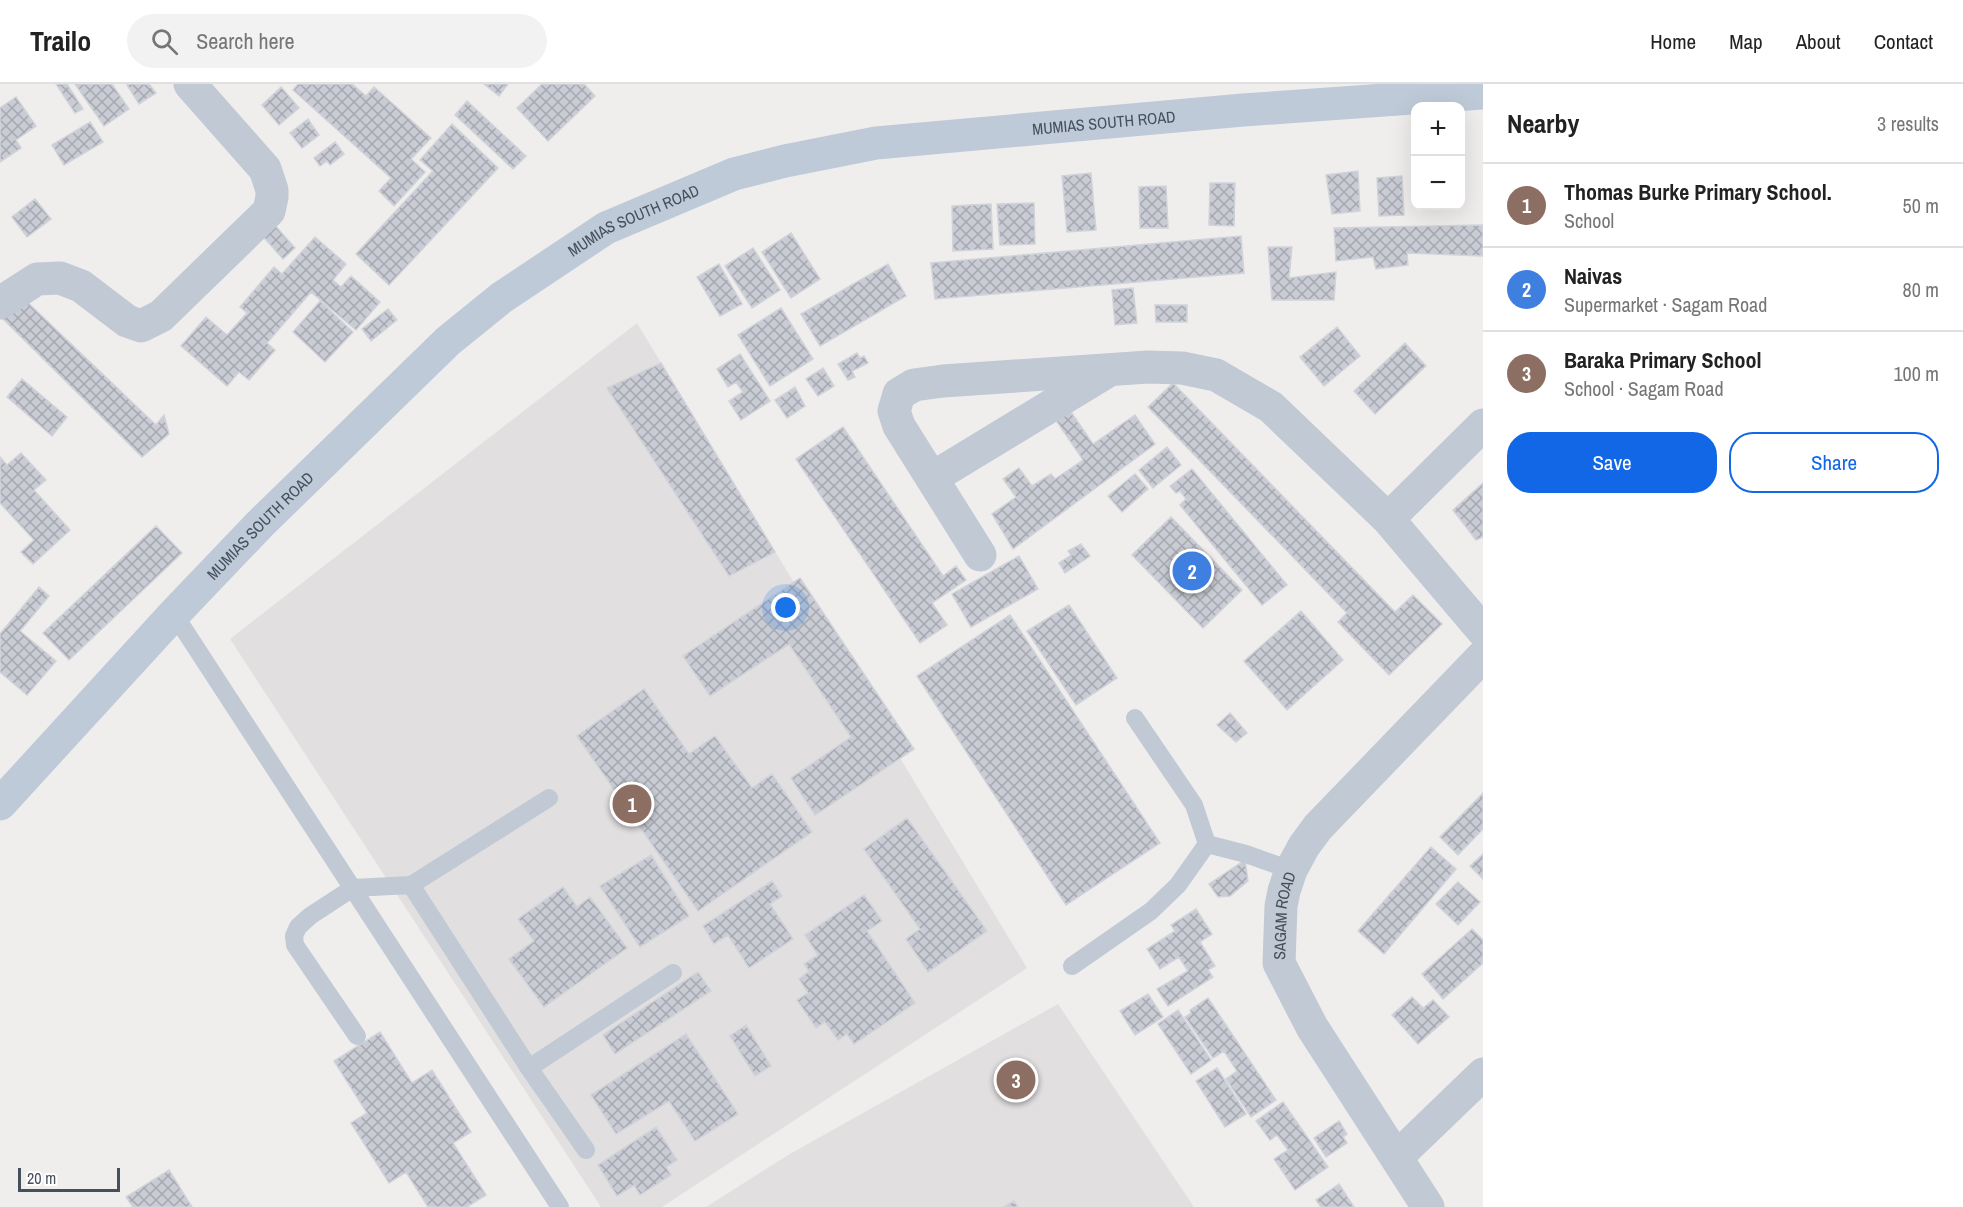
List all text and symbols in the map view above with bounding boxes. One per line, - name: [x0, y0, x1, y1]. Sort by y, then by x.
- search box: [127, 14, 547, 68]
- text: Trailo: [30, 22, 91, 60]
- icon: search: [148, 25, 181, 58]
- text: Search here: [196, 26, 295, 56]
- text: Home: [1650, 27, 1696, 56]
- text: Map: [1729, 27, 1763, 56]
- text: About: [1796, 27, 1841, 56]
- text: Contact: [1874, 27, 1933, 56]
- map controls: [1411, 102, 1465, 210]
- button: +: [1411, 102, 1465, 156]
- street label: MUMIAS SOUTH ROAD: [1031, 105, 1176, 140]
- text: Nearby: [1507, 106, 1579, 141]
- text: 3 results: [1877, 110, 1939, 137]
- button: −: [1411, 156, 1465, 210]
- text: Thomas Burke Primary School.: [1564, 177, 1832, 207]
- street label: MUMIAS SOUTH ROAD: [563, 179, 702, 261]
- text: 1: [1522, 192, 1531, 219]
- text: 50 m: [1903, 192, 1939, 219]
- text: School: [1564, 207, 1614, 234]
- text: Naivas: [1564, 261, 1622, 291]
- text: 2: [1522, 276, 1531, 303]
- text: 80 m: [1903, 276, 1939, 303]
- text: Supermarket · Sagam Road: [1564, 291, 1767, 318]
- text: Baraka Primary School: [1564, 345, 1762, 375]
- text: 3: [1522, 360, 1531, 387]
- text: 100 m: [1893, 360, 1939, 387]
- text: School · Sagam Road: [1564, 375, 1724, 402]
- button: Save: [1507, 432, 1717, 493]
- button: Share: [1729, 432, 1939, 493]
- street label: MUMIAS SOUTH ROAD: [202, 467, 318, 584]
- pin: 2: [1172, 548, 1212, 594]
- your location: [771, 593, 800, 622]
- pin: 1: [612, 782, 652, 826]
- street label: SAGAM ROAD: [1268, 868, 1301, 960]
- pin: 3: [996, 1058, 1036, 1102]
- scale bar: [18, 1165, 120, 1192]
- text: 20 m: [27, 1167, 56, 1189]

